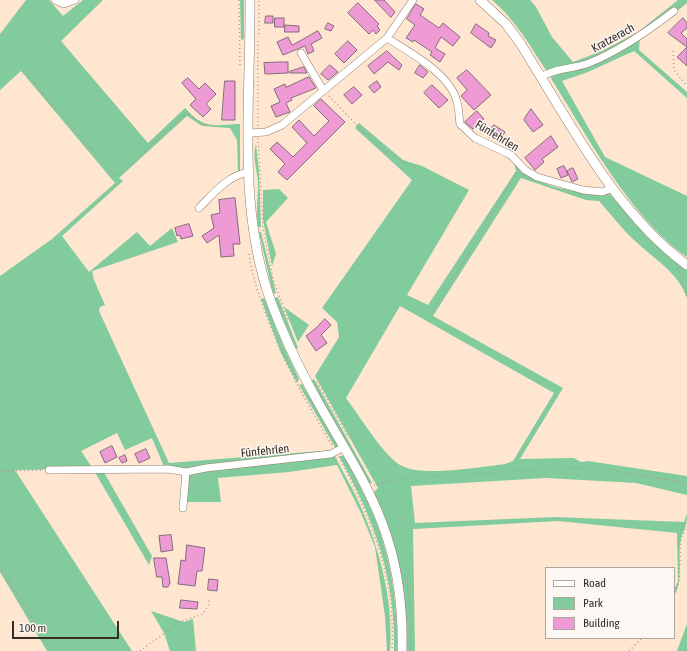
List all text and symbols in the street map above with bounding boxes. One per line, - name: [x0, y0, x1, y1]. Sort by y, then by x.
- street label: Kratzerach: [589, 20, 637, 56]
- street label: Fünfehrlen: [472, 117, 522, 155]
- street label: Fünfehrlen: [240, 441, 290, 461]
- legend: [545, 567, 675, 639]
- text: Road: [583, 576, 606, 590]
- text: Park: [583, 596, 603, 610]
- scale bar: [14, 613, 121, 639]
- text: Building: [583, 616, 620, 630]
- text: 100 m: [19, 621, 46, 635]

